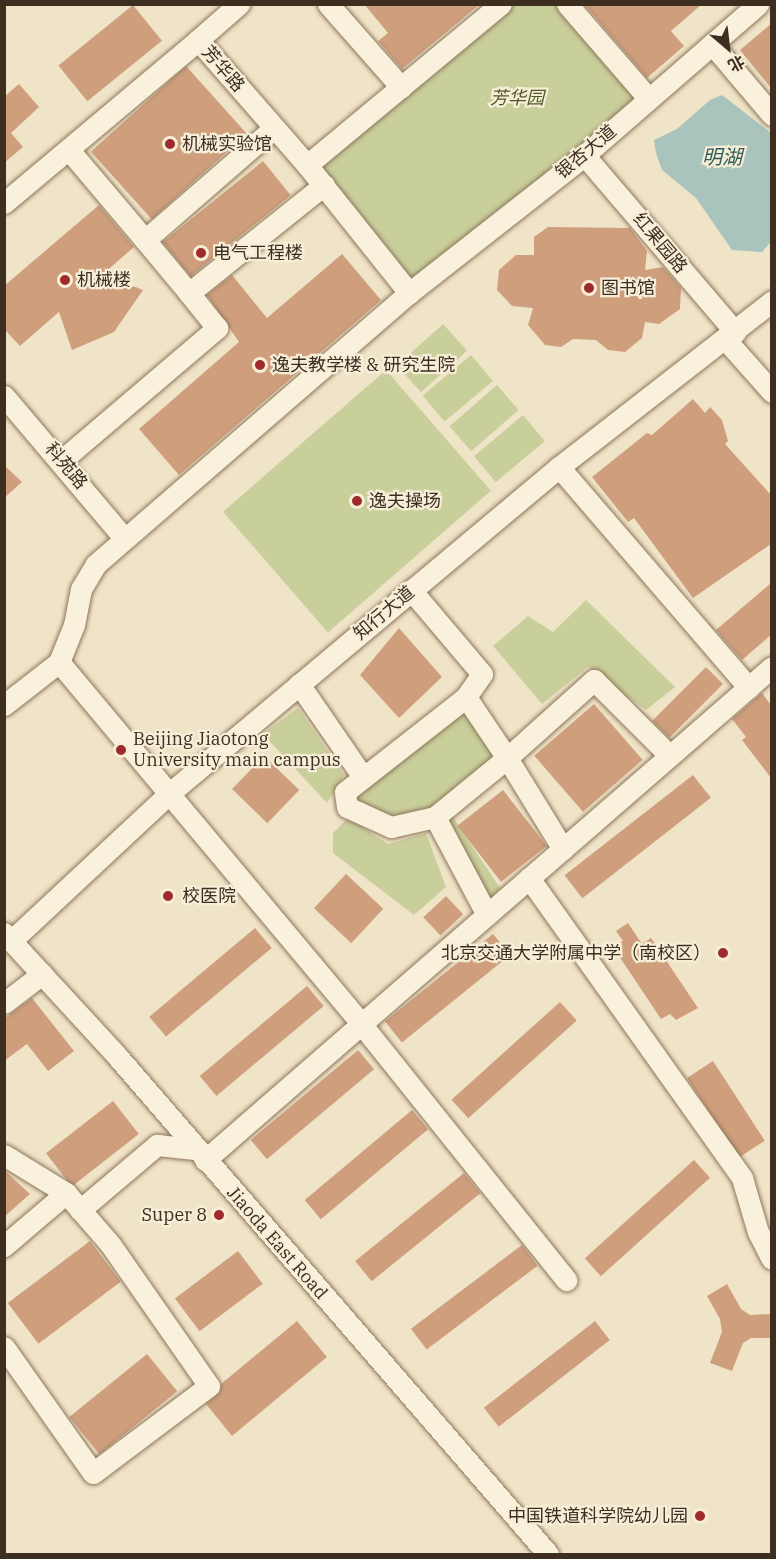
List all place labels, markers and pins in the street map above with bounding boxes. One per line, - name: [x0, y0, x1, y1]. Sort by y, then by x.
- place label: 机械实验馆: [182, 133, 272, 155]
- marker: 机械实验馆: [163, 137, 177, 151]
- place label: 电气工程楼: [213, 242, 303, 264]
- marker: 电气工程楼: [194, 246, 208, 260]
- place label: 机械楼: [77, 269, 131, 291]
- marker: 机械楼: [58, 273, 72, 287]
- place label: 图书馆: [601, 277, 655, 299]
- marker: 图书馆: [582, 281, 596, 295]
- place label: 逸夫教学楼 & 研究生院: [272, 354, 455, 376]
- marker: 逸夫教学楼 & 研究生院: [253, 358, 267, 372]
- place label: 逸夫操场: [369, 490, 441, 512]
- marker: 逸夫操场: [350, 494, 364, 508]
- place label: Beijing Jiaotong University main campus: [133, 729, 341, 771]
- marker: Beijing Jiaotong University main campus: [114, 743, 128, 757]
- place label: 校医院: [182, 885, 236, 907]
- marker: 校医院: [159, 887, 177, 905]
- place label: 北京交通大学附属中学（南校区）: [441, 942, 711, 964]
- marker: 北京交通大学附属中学（南校区）: [716, 946, 730, 960]
- place label: Super 8: [141, 1204, 207, 1226]
- marker: Super 8: [212, 1208, 226, 1222]
- place label: 中国铁道科学院幼儿园: [508, 1505, 688, 1527]
- marker: 中国铁道科学院幼儿园: [693, 1509, 707, 1523]

